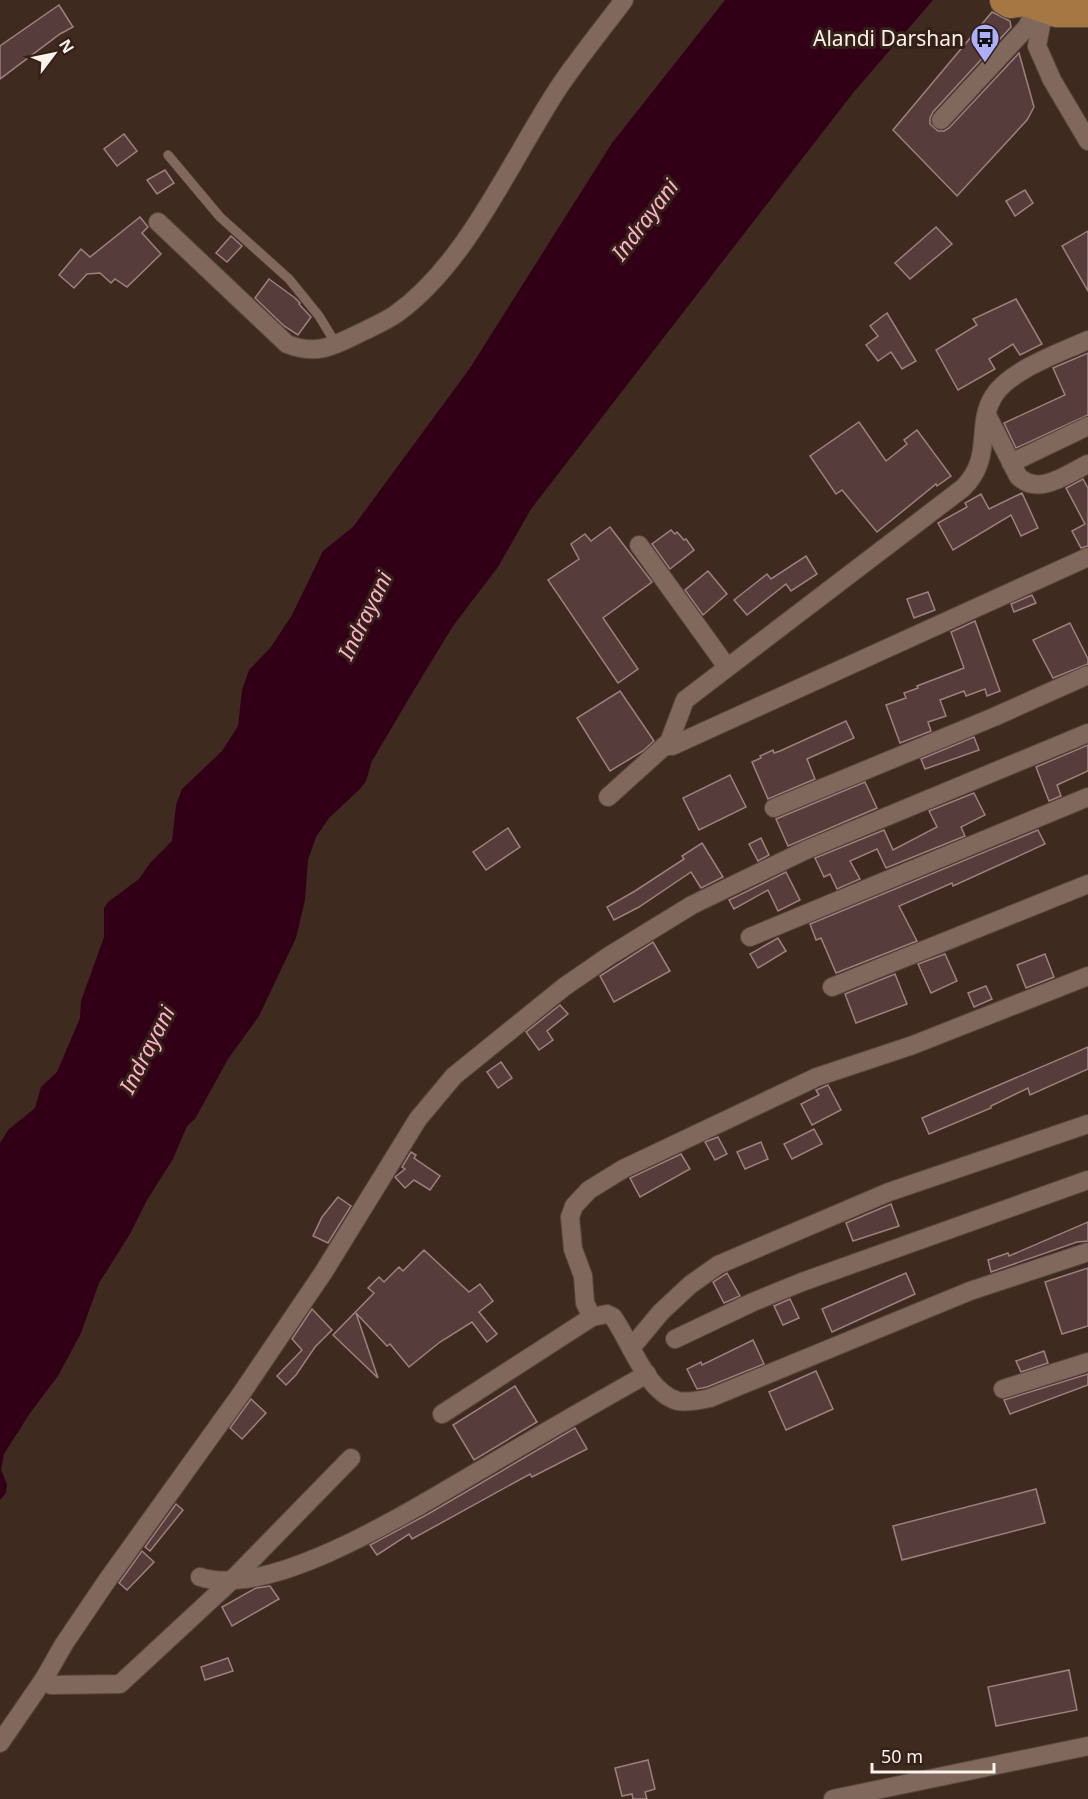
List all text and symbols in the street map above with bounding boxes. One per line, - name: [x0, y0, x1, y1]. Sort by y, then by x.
- bus stop icon: Alandi Darshan: [969, 22, 1001, 64]
- north arrow: [24, 24, 84, 84]
- place label: Alandi Darshan: [813, 24, 964, 52]
- text: N: [54, 35, 79, 57]
- water label: Indrayani: [603, 172, 685, 267]
- water label: Indrayani: [329, 566, 398, 665]
- water label: Indrayani: [111, 1000, 181, 1099]
- scale bar: [872, 1736, 994, 1774]
- text: 50 m: [881, 1744, 923, 1768]

